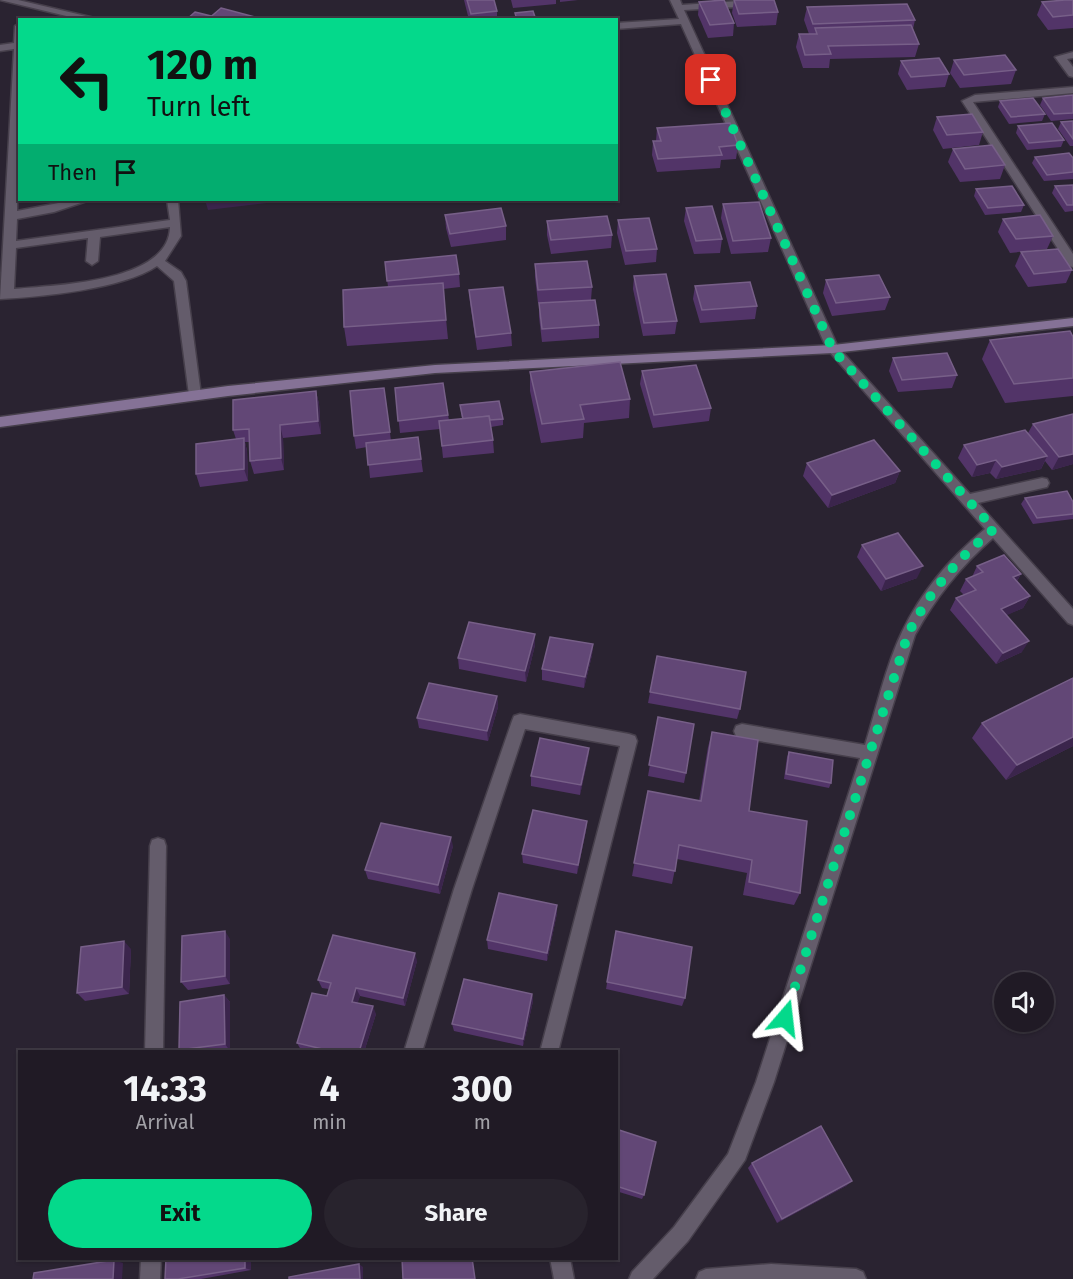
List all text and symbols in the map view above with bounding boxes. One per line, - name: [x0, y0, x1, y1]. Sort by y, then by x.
- text: 120 m: [147, 40, 258, 90]
- icon: left: [48, 42, 126, 120]
- pin: [685, 54, 736, 105]
- icon: arrive: [694, 63, 727, 96]
- text: Turn left: [147, 91, 250, 123]
- icon: arrive: [109, 156, 142, 189]
- text: Then: [48, 159, 97, 186]
- map controls: [994, 972, 1054, 1032]
- button: sound: [994, 972, 1054, 1032]
- position arrow: [753, 986, 817, 1050]
- text: 14:33: [123, 1067, 207, 1111]
- text: 4: [319, 1067, 340, 1111]
- text: 300: [452, 1067, 513, 1111]
- text: Arrival: [136, 1110, 194, 1134]
- text: min: [312, 1110, 347, 1134]
- text: m: [474, 1110, 491, 1134]
- button: Exit: [48, 1179, 312, 1248]
- button: Share: [324, 1179, 588, 1248]

